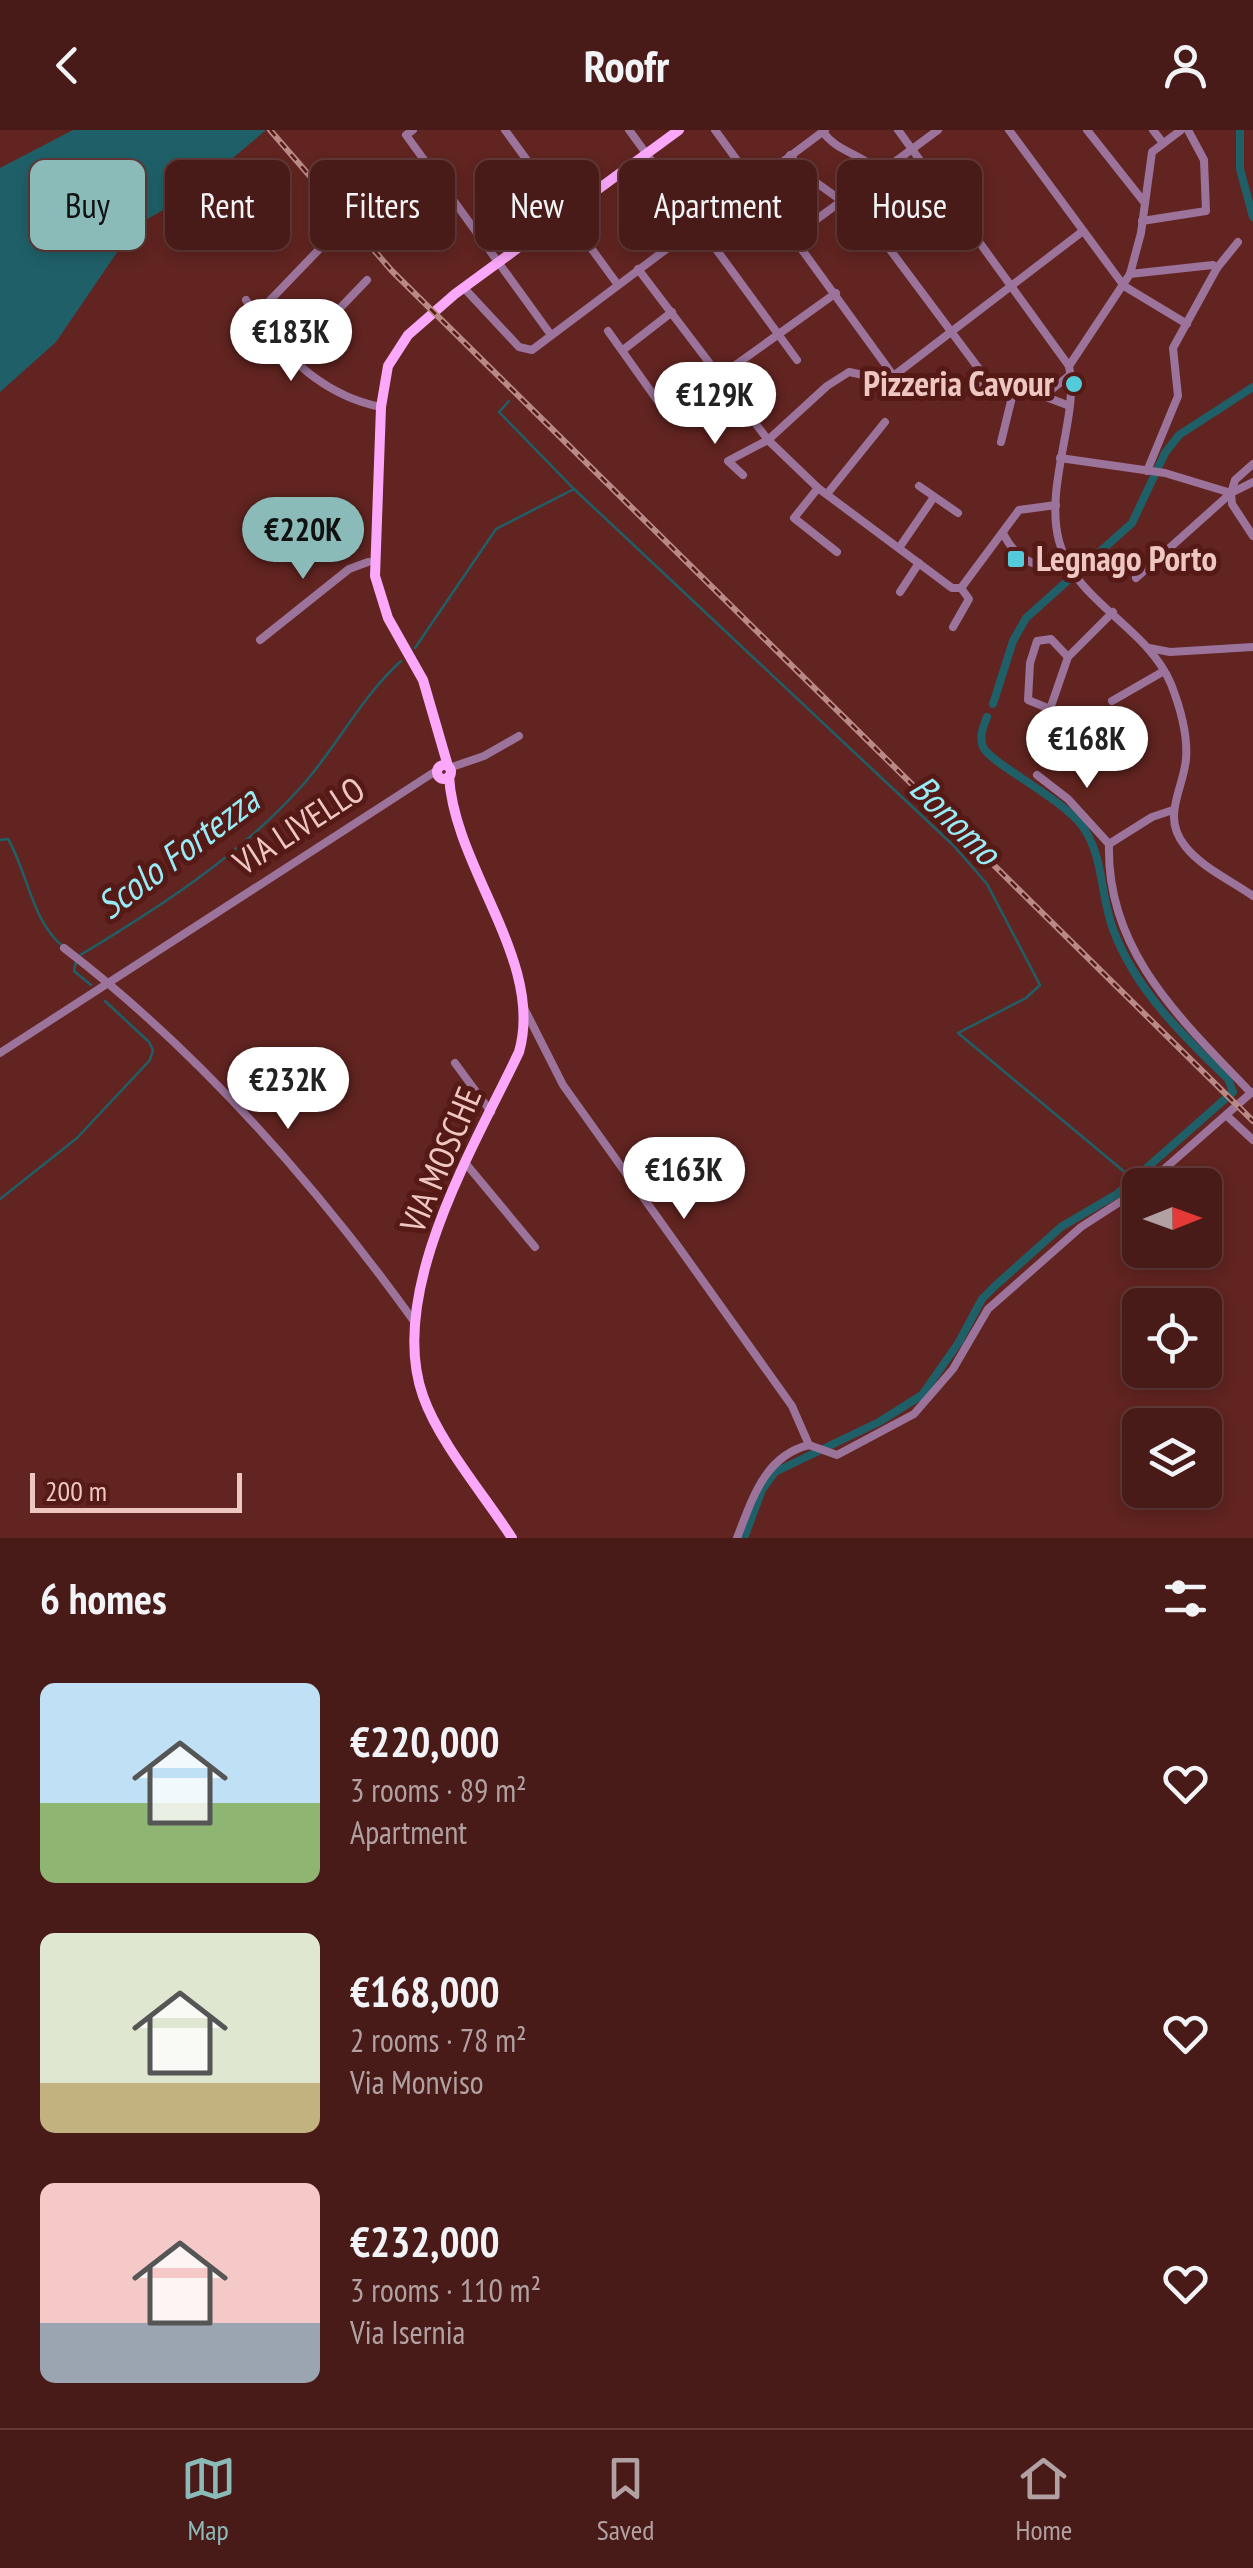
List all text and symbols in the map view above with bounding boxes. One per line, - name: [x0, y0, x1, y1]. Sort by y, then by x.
- text: Roofr: [584, 36, 669, 94]
- icon: back: [40, 38, 95, 93]
- icon: person: [1158, 38, 1213, 93]
- chip: Buy: [30, 160, 145, 250]
- chip: Rent: [165, 160, 290, 250]
- chip: Filters: [310, 160, 455, 250]
- chip: New: [475, 160, 599, 250]
- chip: Apartment: [619, 160, 817, 250]
- chip: House: [837, 160, 982, 250]
- pin: €183K: [221, 299, 361, 384]
- text: €183K: [252, 310, 330, 352]
- place label: Pizzeria Cavour: [863, 360, 1055, 406]
- pin: €129K: [645, 362, 785, 447]
- text: €129K: [676, 373, 754, 415]
- marker: Pizzeria Cavour: [1063, 373, 1085, 395]
- pin: €220K: [233, 497, 373, 582]
- text: €220K: [264, 508, 342, 550]
- place label: Legnago Porto: [1036, 535, 1217, 581]
- marker: Legnago Porto: [1005, 548, 1027, 570]
- pin: €168K: [1017, 706, 1157, 791]
- text: €168K: [1048, 717, 1126, 759]
- water label: Bonomo: [900, 763, 1014, 876]
- street label: VIA LIVELLO: [223, 766, 373, 885]
- water label: Scolo Fortezza: [86, 774, 269, 929]
- pin: €232K: [218, 1047, 358, 1132]
- text: €232K: [249, 1058, 327, 1100]
- street label: VIA MOSCHE: [389, 1080, 491, 1240]
- pin: €163K: [614, 1137, 754, 1222]
- text: €163K: [645, 1148, 723, 1190]
- north arrow: [1122, 1168, 1222, 1268]
- map controls: [1122, 1168, 1222, 1508]
- button: locate: [1122, 1288, 1222, 1388]
- button: layers: [1122, 1408, 1222, 1508]
- scale bar: [30, 1468, 242, 1512]
- text: 200 m: [45, 1472, 107, 1509]
- text: 6 homes: [40, 1571, 167, 1626]
- icon: filters: [1158, 1571, 1213, 1626]
- text: €220,000: [350, 1714, 500, 1769]
- icon: home: [120, 1723, 240, 1843]
- icon: heart: [1158, 1756, 1213, 1811]
- text: 3 rooms · 89 m²: [350, 1769, 527, 1811]
- text: Apartment: [350, 1811, 467, 1853]
- text: €168,000: [350, 1964, 500, 2019]
- icon: home: [120, 1973, 240, 2093]
- icon: heart: [1158, 2006, 1213, 2061]
- text: 2 rooms · 78 m²: [350, 2019, 527, 2061]
- text: Via Monviso: [350, 2061, 484, 2103]
- text: €232,000: [350, 2214, 500, 2269]
- icon: home: [120, 2223, 240, 2343]
- icon: heart: [1158, 2256, 1213, 2311]
- text: 3 rooms · 110 m²: [350, 2269, 541, 2311]
- text: Via Isernia: [350, 2311, 465, 2353]
- tab: Map: [181, 2451, 236, 2548]
- tab: Saved: [597, 2451, 654, 2548]
- tab: Home: [1016, 2451, 1072, 2548]

